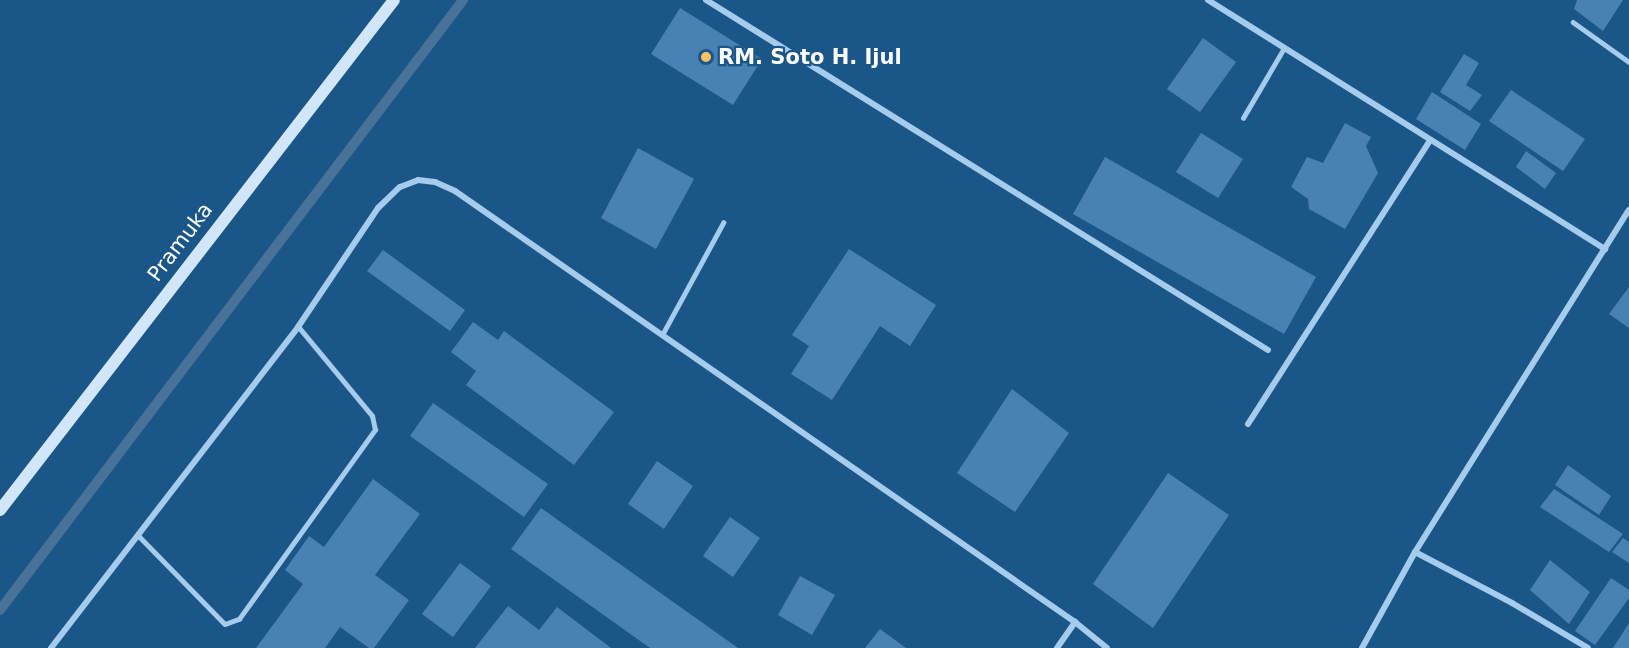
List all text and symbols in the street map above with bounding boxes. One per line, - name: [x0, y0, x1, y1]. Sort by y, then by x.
- place label: RM. Soto H. Ijul: [718, 44, 902, 70]
- marker: RM. Soto H. Ijul: [699, 50, 713, 64]
- street label: Pramuka: [142, 198, 218, 286]

